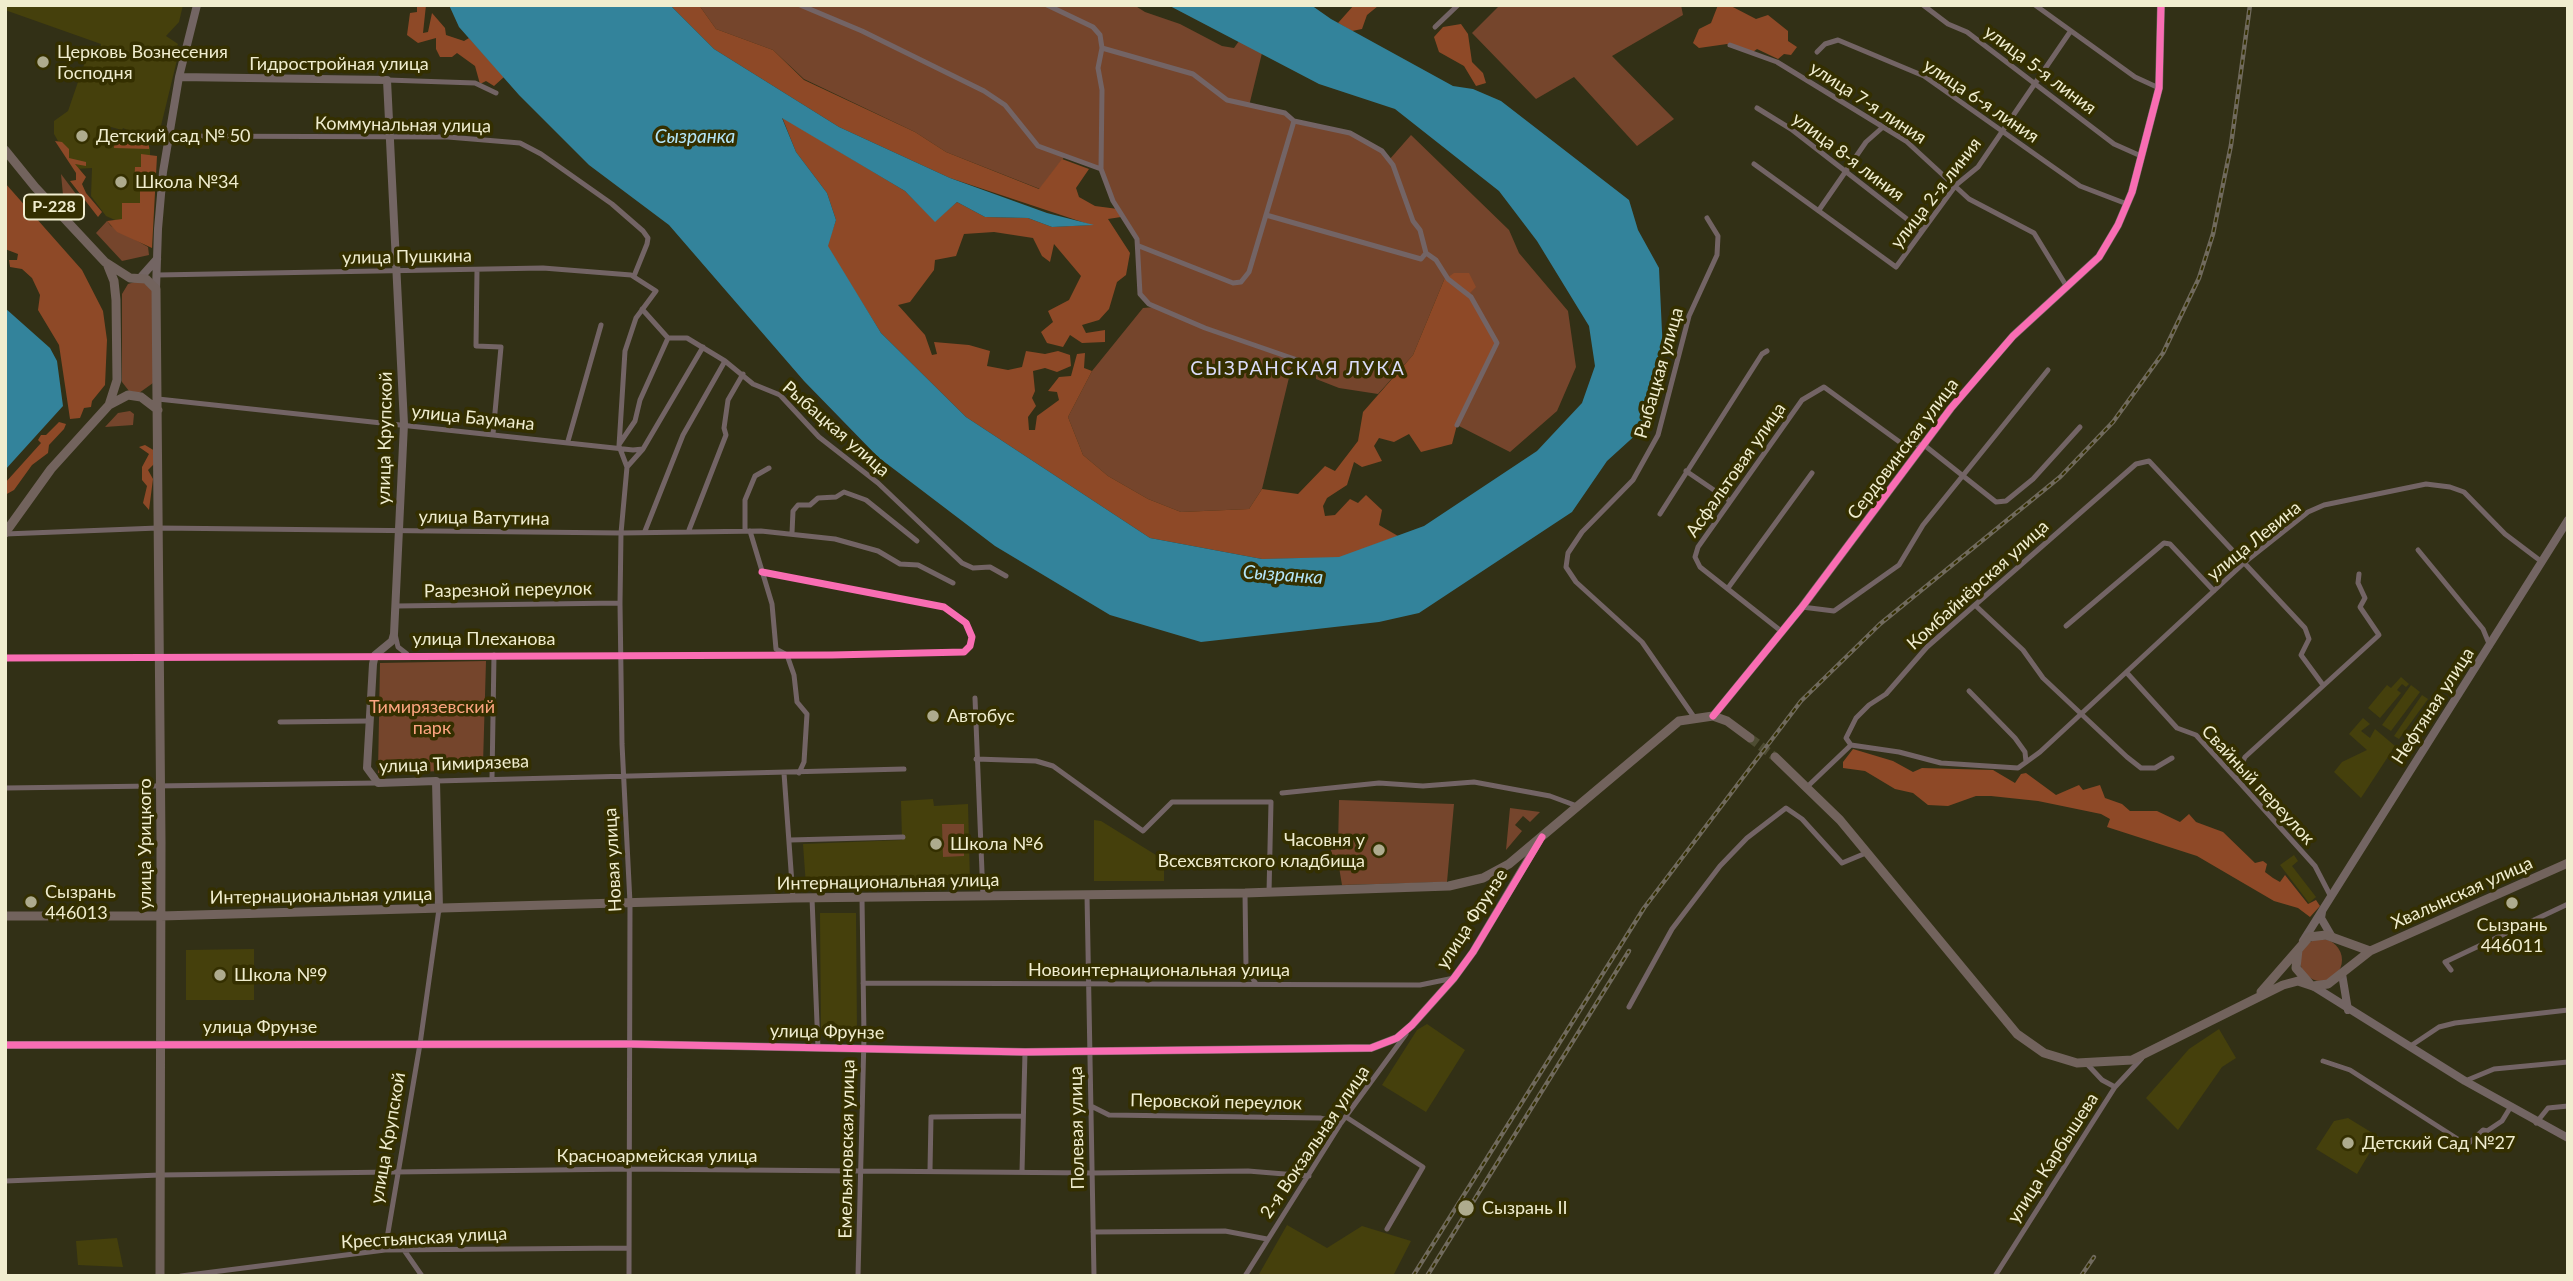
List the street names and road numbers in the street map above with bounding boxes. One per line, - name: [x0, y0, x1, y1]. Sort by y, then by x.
- street label: улица 5-я линия: [1980, 21, 2100, 119]
- street label: Гидростройная улица: [249, 53, 429, 75]
- street label: улица 6-я линия: [1919, 54, 2043, 148]
- street label: улица 7-я линия: [1806, 57, 1930, 149]
- street label: улица 8-я линия: [1788, 108, 1908, 206]
- street label: Коммунальная улица: [315, 113, 491, 137]
- street label: улица 2-я линия: [1886, 133, 1986, 253]
- road number: Р-228: [24, 195, 84, 220]
- street label: улица Пушкина: [342, 245, 472, 269]
- street label: Рыбацкая улица: [1630, 305, 1688, 441]
- street label: улица Крупской: [373, 371, 397, 505]
- street label: Сердовинская улица: [1843, 374, 1963, 524]
- street label: Рыбацкая улица: [778, 377, 894, 481]
- street label: Асфальтовая улица: [1681, 399, 1791, 541]
- street label: улица Баумана: [410, 401, 536, 435]
- street label: улица Левина: [2203, 497, 2305, 585]
- street label: улица Ватутина: [418, 506, 550, 530]
- street label: Комбайнёрская улица: [1903, 516, 2053, 654]
- street label: Разрезной переулок: [424, 578, 592, 602]
- street label: улица Плеханова: [413, 628, 555, 650]
- street label: Нефтяная улица: [2387, 644, 2479, 768]
- street label: Свайный переулок: [2197, 721, 2319, 849]
- street label: улица Тимирязева: [379, 751, 529, 777]
- street label: улица Урицкого: [134, 778, 156, 910]
- street label: Новая улица: [599, 807, 627, 913]
- street label: Хвалынская улица: [2388, 852, 2536, 934]
- street label: улица Фрунзе: [1432, 865, 1512, 973]
- street label: Интернациональная улица: [777, 869, 999, 895]
- street label: Интернациональная улица: [210, 883, 432, 909]
- street label: Новоинтернациональная улица: [1028, 959, 1290, 981]
- street label: улица Фрунзе: [203, 1016, 317, 1038]
- street label: улица Фрунзе: [770, 1020, 884, 1044]
- street label: Емельяновская улица: [835, 1059, 859, 1239]
- street label: 2-я Вокзальная улица: [1256, 1062, 1374, 1222]
- street label: Полевая улица: [1065, 1066, 1089, 1190]
- street label: улица Крупской: [366, 1071, 410, 1205]
- street label: улица Карбышева: [2003, 1089, 2103, 1227]
- street label: Перовской переулок: [1130, 1090, 1302, 1114]
- street label: Красноармейская улица: [557, 1145, 757, 1167]
- street label: Крестьянская улица: [340, 1223, 508, 1253]

